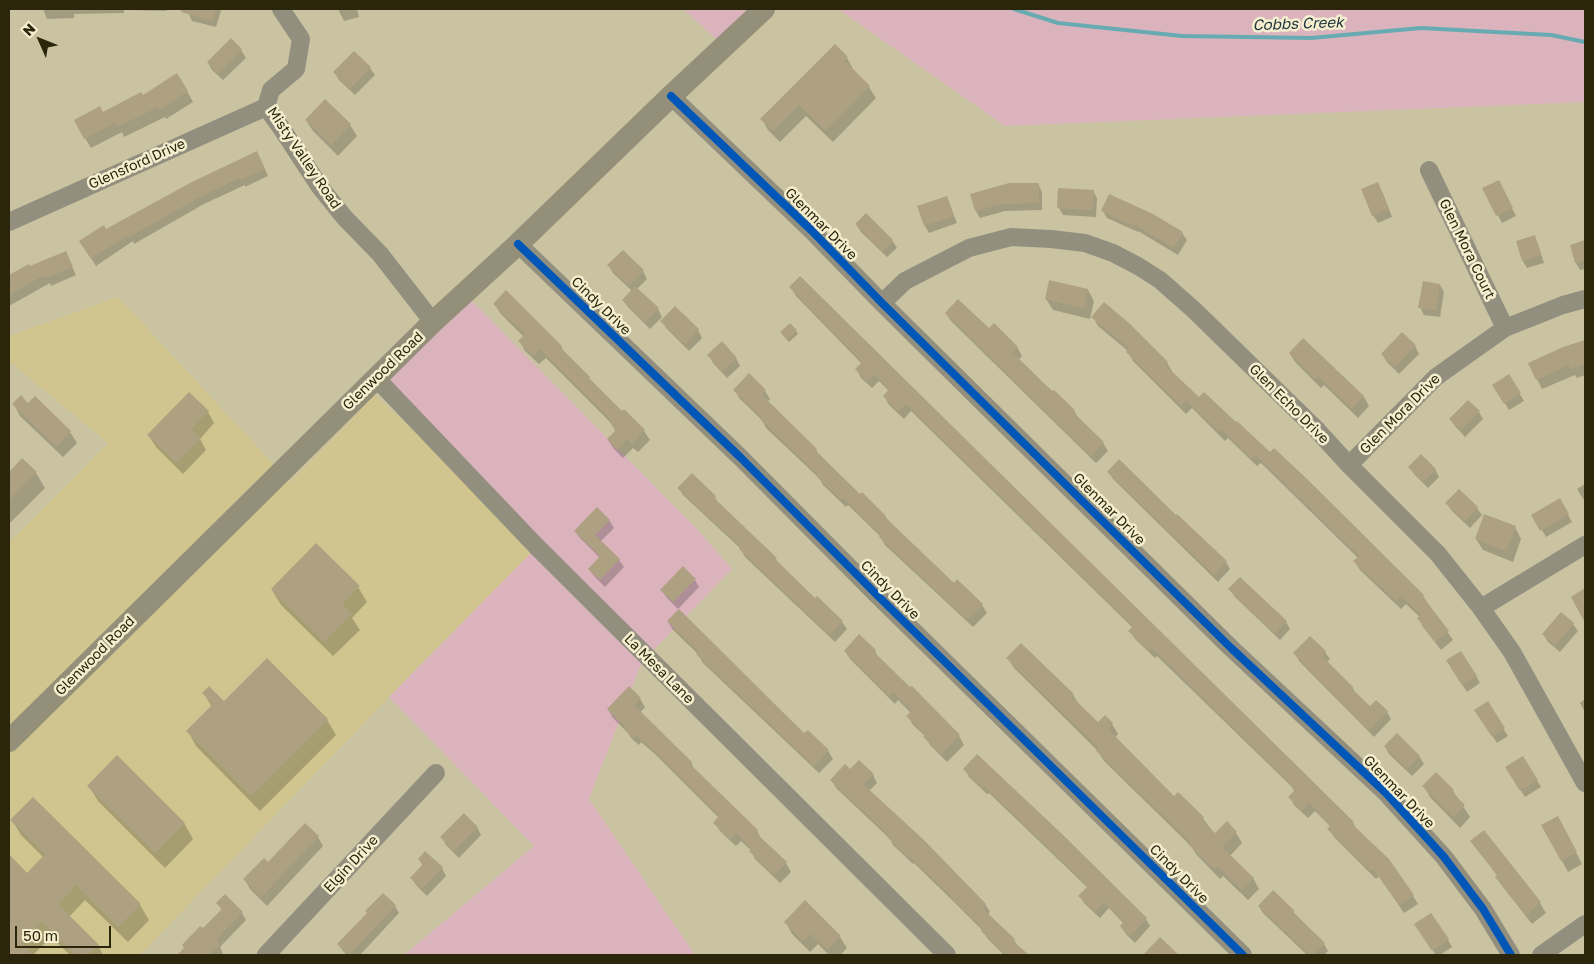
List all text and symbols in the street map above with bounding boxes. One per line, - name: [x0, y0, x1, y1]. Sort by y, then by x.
- water label: Cobbs Creek: [1252, 13, 1344, 35]
- north arrow: [15, 15, 65, 65]
- text: N: [19, 20, 39, 39]
- street label: Misty Valley Road: [264, 104, 344, 212]
- street label: Glensford Drive: [86, 135, 188, 193]
- street label: Glenmar Drive: [782, 185, 860, 263]
- street label: Glen Mora Court: [1435, 196, 1499, 302]
- street label: Cindy Drive: [568, 273, 634, 339]
- street label: Glenwood Road: [339, 328, 427, 414]
- street label: Glen Echo Drive: [1246, 361, 1332, 447]
- street label: Glen Mora Drive: [1356, 370, 1444, 458]
- street label: Glenmar Drive: [1070, 470, 1148, 548]
- street label: Cindy Drive: [857, 557, 923, 623]
- street label: Glenwood Road: [52, 613, 138, 699]
- street label: La Mesa Lane: [621, 631, 697, 707]
- street label: Glenmar Drive: [1360, 752, 1438, 832]
- street label: Elgin Drive: [320, 832, 382, 896]
- street label: Cindy Drive: [1146, 841, 1212, 907]
- scale bar: [18, 916, 114, 948]
- text: 50 m: [23, 926, 58, 944]

